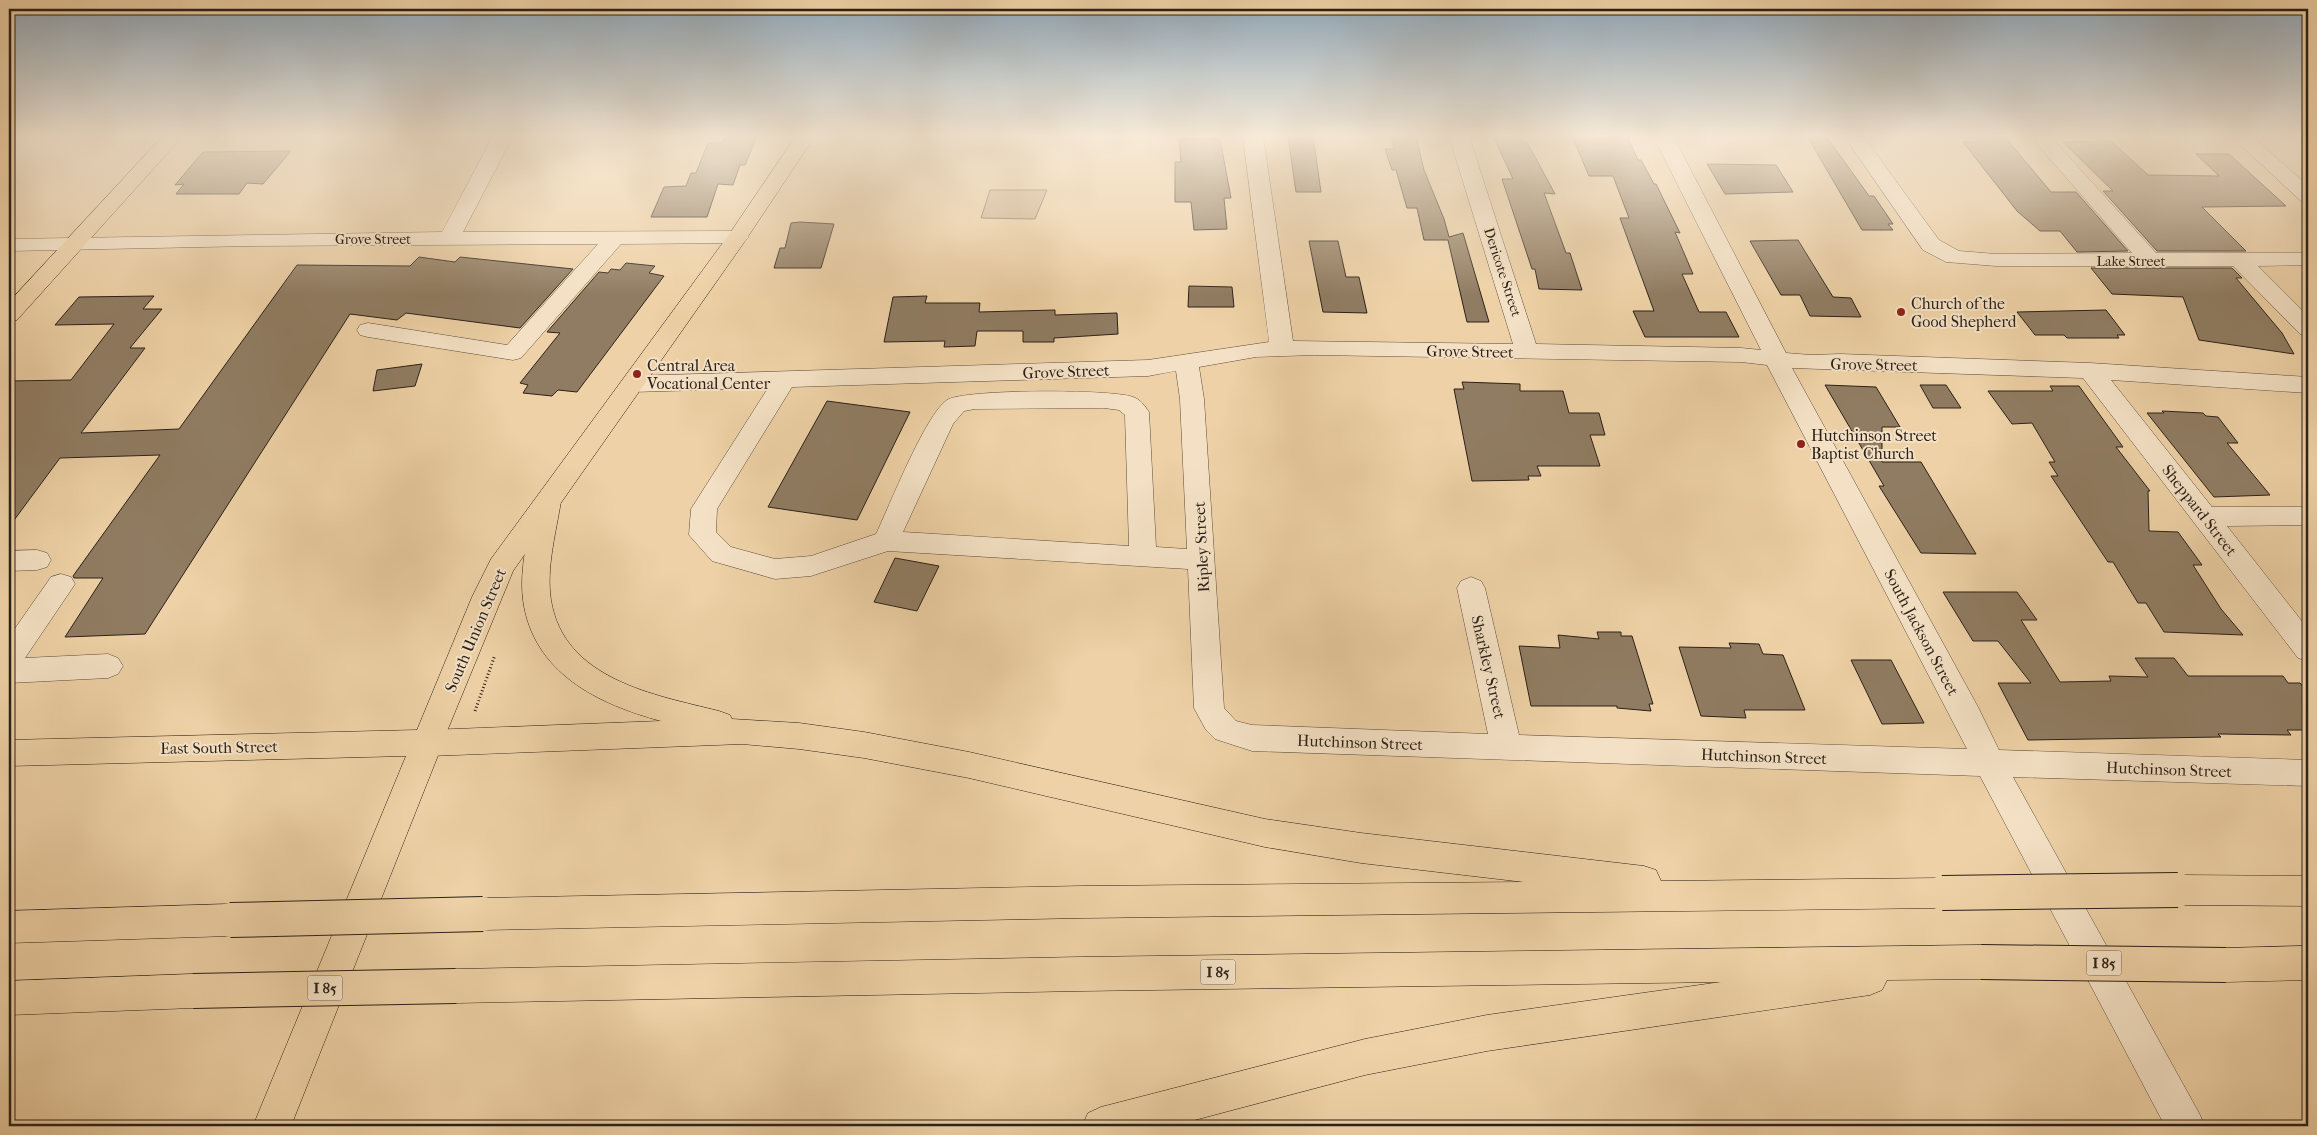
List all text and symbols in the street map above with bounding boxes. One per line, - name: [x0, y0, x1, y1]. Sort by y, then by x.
- street label: Dericote Street: [1480, 225, 1525, 319]
- street label: Grove Street: [335, 231, 411, 248]
- street label: Lake Street: [2097, 253, 2165, 270]
- place label: Church of the Good Shepherd: [1911, 294, 2017, 331]
- marker: Church of the Good Shepherd: [1895, 306, 1907, 318]
- street label: Grove Street: [1426, 341, 1514, 362]
- street label: Grove Street: [1830, 354, 1918, 375]
- place label: Central Area Vocational Center: [646, 356, 770, 393]
- street label: Grove Street: [1022, 360, 1110, 383]
- marker: Central Area Vocational Center: [631, 368, 643, 380]
- place label: Hutchinson Street Baptist Church: [1811, 426, 1937, 463]
- marker: Hutchinson Street Baptist Church: [1795, 438, 1807, 450]
- street label: Sheppard Street: [2158, 461, 2241, 560]
- street label: Ripley Street: [1190, 501, 1213, 593]
- street label: South Union Street: [441, 565, 510, 695]
- street label: South Jackson Street: [1880, 566, 1963, 699]
- street label: Sharkley Street: [1467, 613, 1510, 721]
- street label: Hutchinson Street: [1297, 731, 1424, 754]
- street label: East South Street: [160, 737, 278, 758]
- street label: Hutchinson Street: [1701, 745, 1828, 768]
- street label: Hutchinson Street: [2106, 758, 2233, 781]
- road number: I 85: [2086, 950, 2122, 976]
- road number: I 85: [1200, 960, 1236, 984]
- road number: I 85: [308, 976, 342, 1000]

